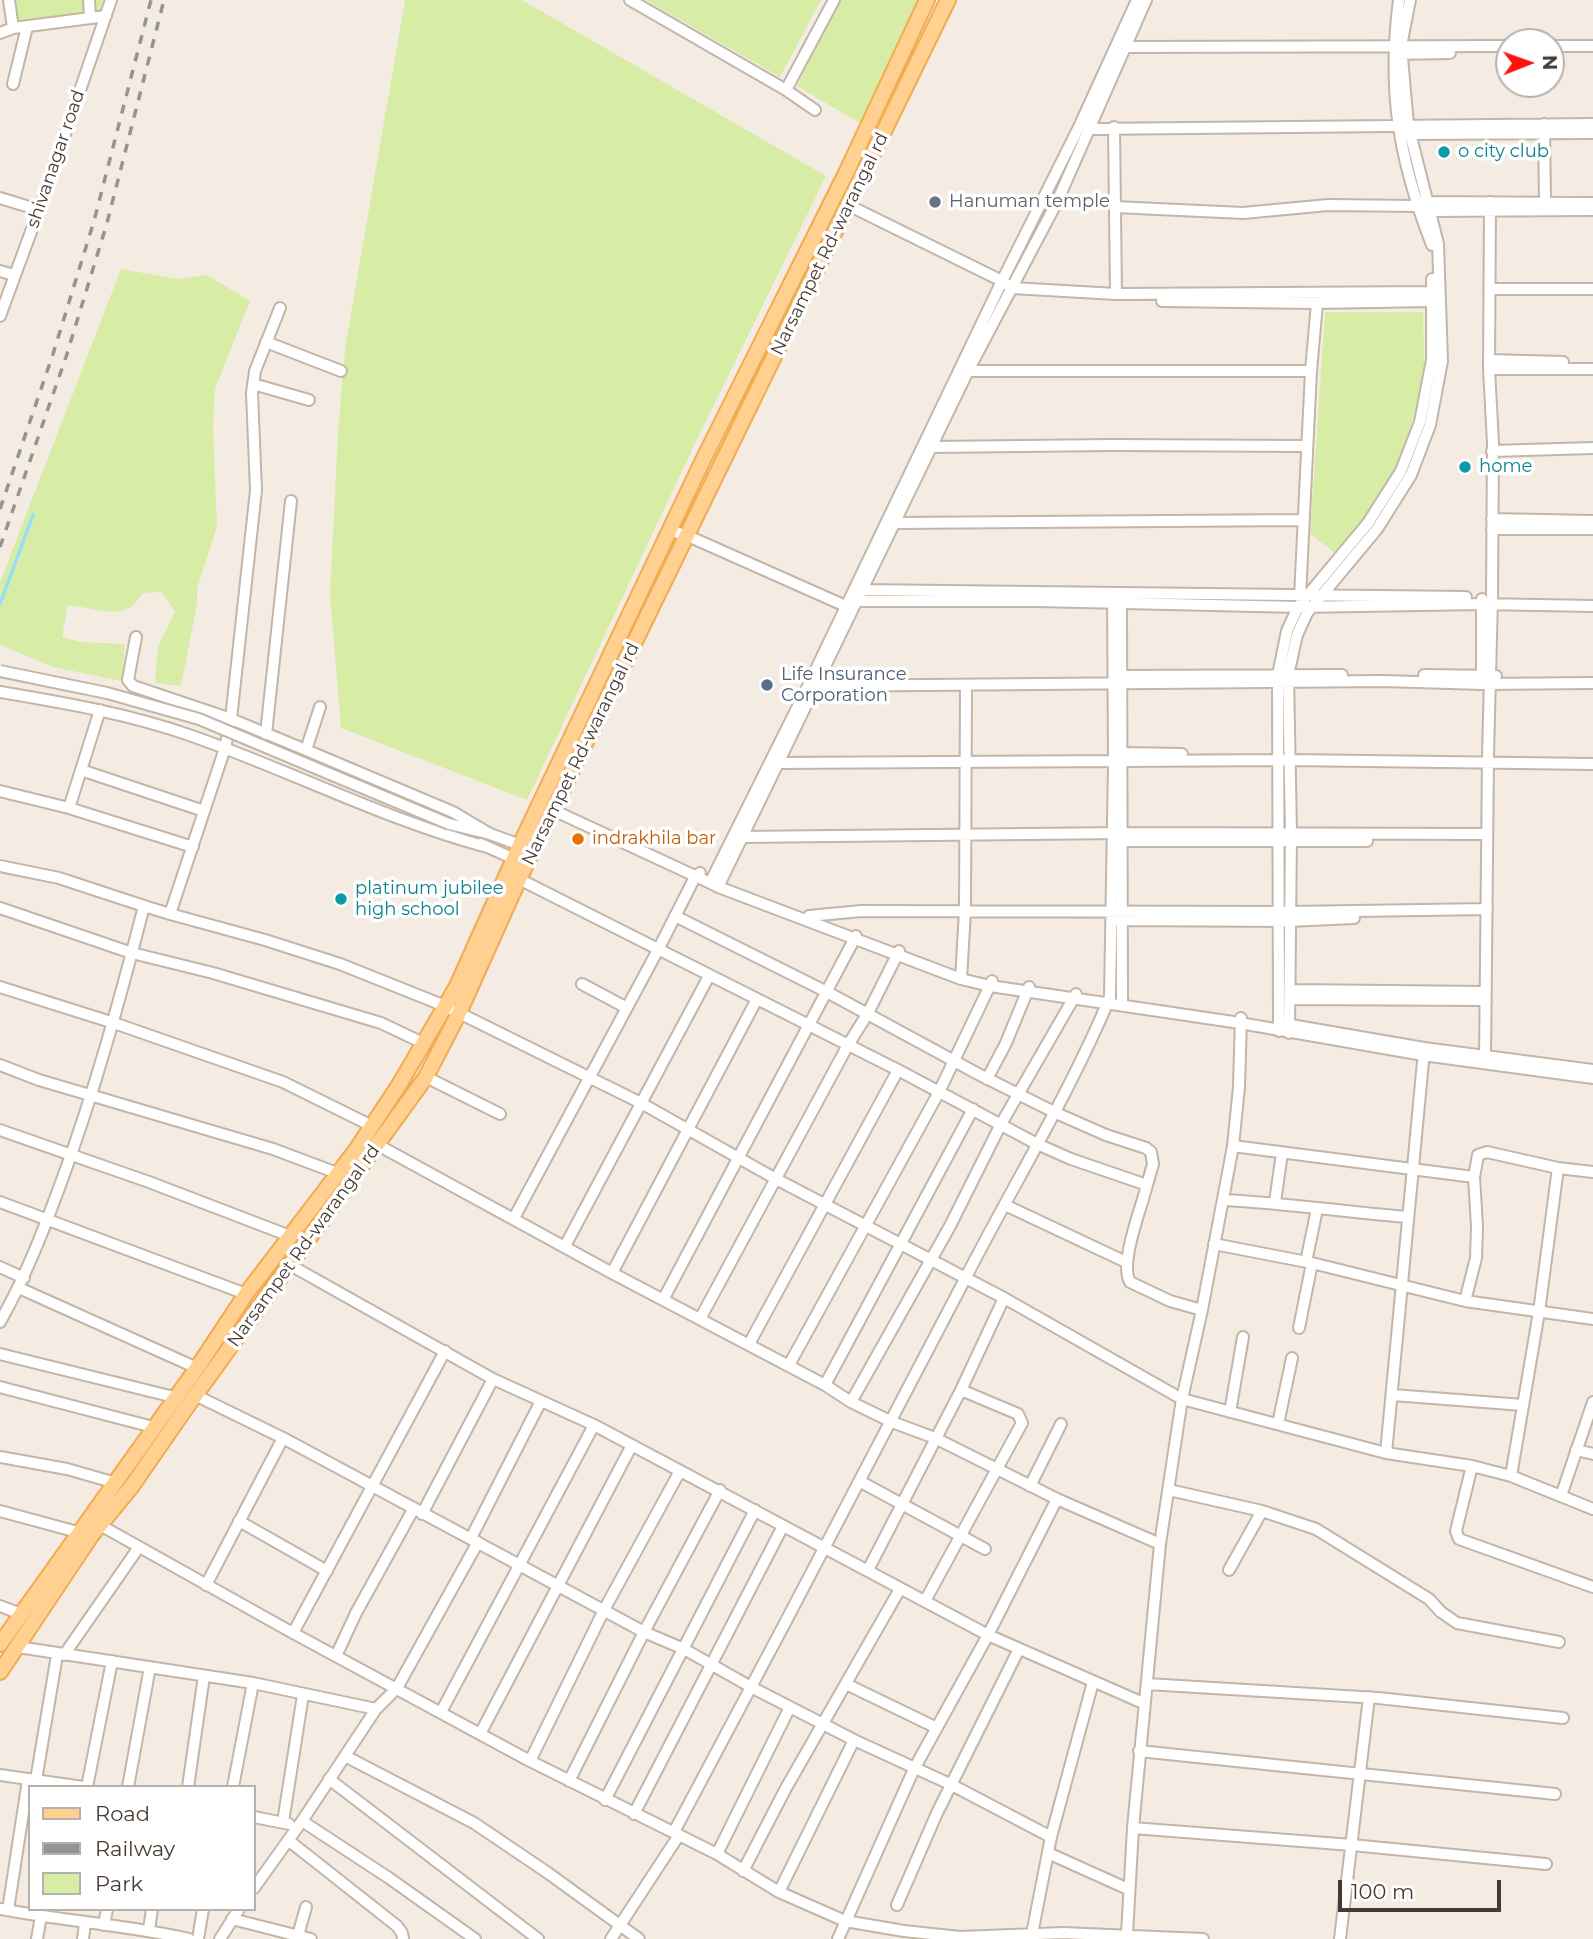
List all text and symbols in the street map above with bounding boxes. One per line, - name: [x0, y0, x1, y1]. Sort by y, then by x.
- north arrow: [1495, 28, 1565, 98]
- text: N: [1538, 55, 1561, 71]
- street label: shivanagar road: [22, 87, 90, 231]
- street label: Narsampet Rd-warangal rd: [767, 129, 893, 359]
- place label: o city club: [1458, 141, 1549, 163]
- marker: o city club: [1436, 144, 1452, 160]
- place label: Hanuman temple: [949, 191, 1110, 213]
- marker: Hanuman temple: [927, 194, 943, 210]
- place label: home: [1479, 456, 1532, 478]
- marker: home: [1457, 459, 1473, 475]
- street label: Narsampet Rd-warangal rd: [518, 639, 644, 869]
- place label: Life Insurance Corporation: [781, 664, 907, 706]
- marker: Life Insurance Corporation: [759, 677, 775, 693]
- place label: indrakhila bar: [592, 828, 716, 850]
- marker: indrakhila bar: [570, 831, 586, 847]
- place label: platinum jubilee high school: [355, 878, 504, 920]
- marker: platinum jubilee high school: [333, 891, 349, 907]
- street label: Narsampet Rd-warangal rd: [223, 1141, 385, 1351]
- legend: [28, 1785, 256, 1911]
- text: Road: [95, 1801, 150, 1826]
- text: Railway: [95, 1836, 175, 1861]
- scale bar: [1341, 1866, 1504, 1910]
- text: Park: [95, 1871, 143, 1896]
- text: 100 m: [1351, 1879, 1414, 1904]

